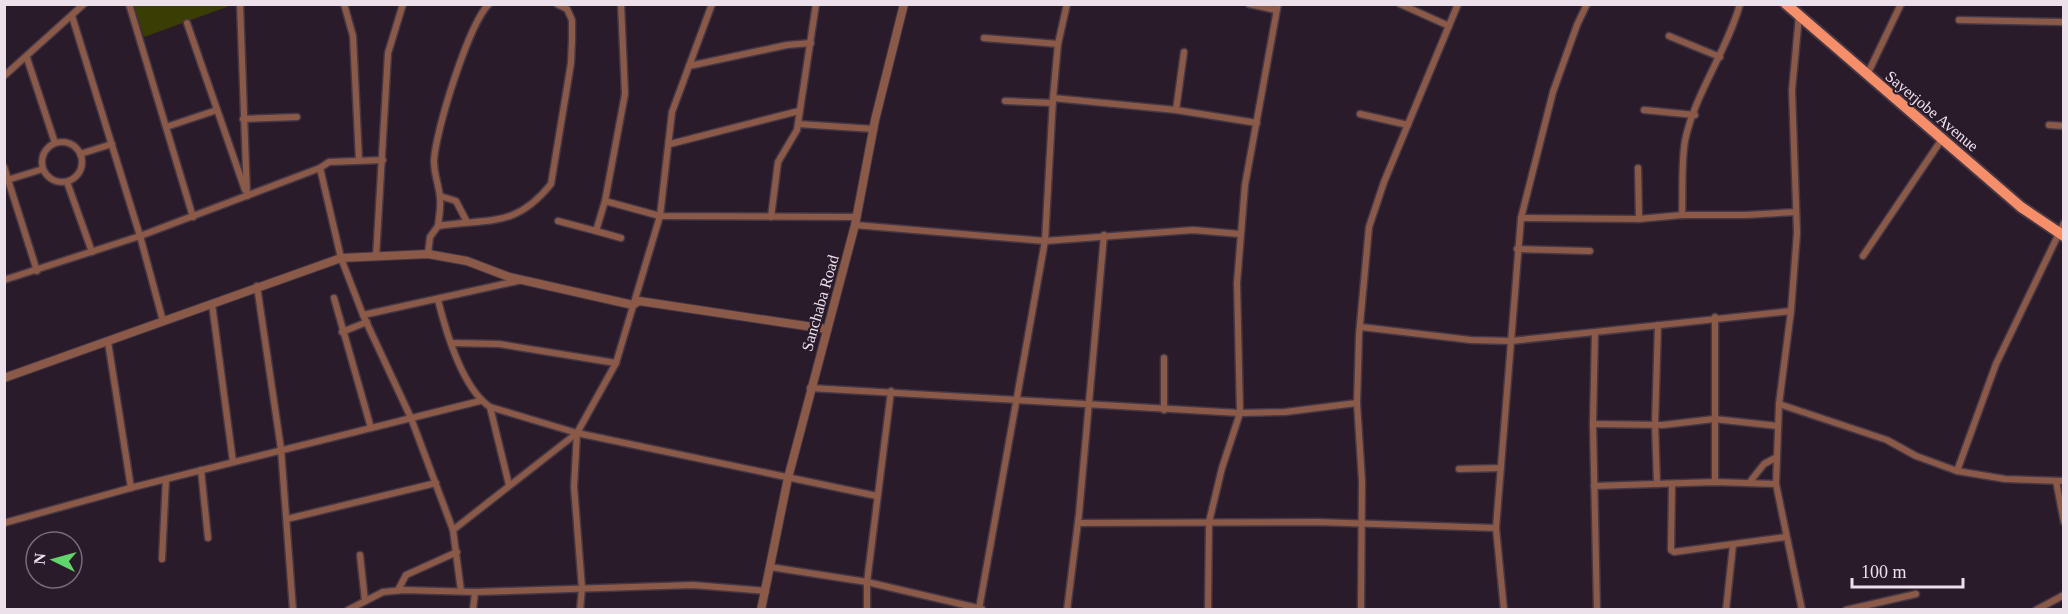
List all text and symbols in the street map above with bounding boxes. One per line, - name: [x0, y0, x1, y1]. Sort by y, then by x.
- street label: Sayerjobe Avenue: [1882, 67, 1982, 155]
- street label: Sanchaba Road: [798, 253, 842, 353]
- north arrow: [24, 530, 84, 590]
- scale bar: [1852, 551, 1963, 589]
- text: N: [31, 552, 49, 565]
- text: 100 m: [1861, 562, 1907, 582]

